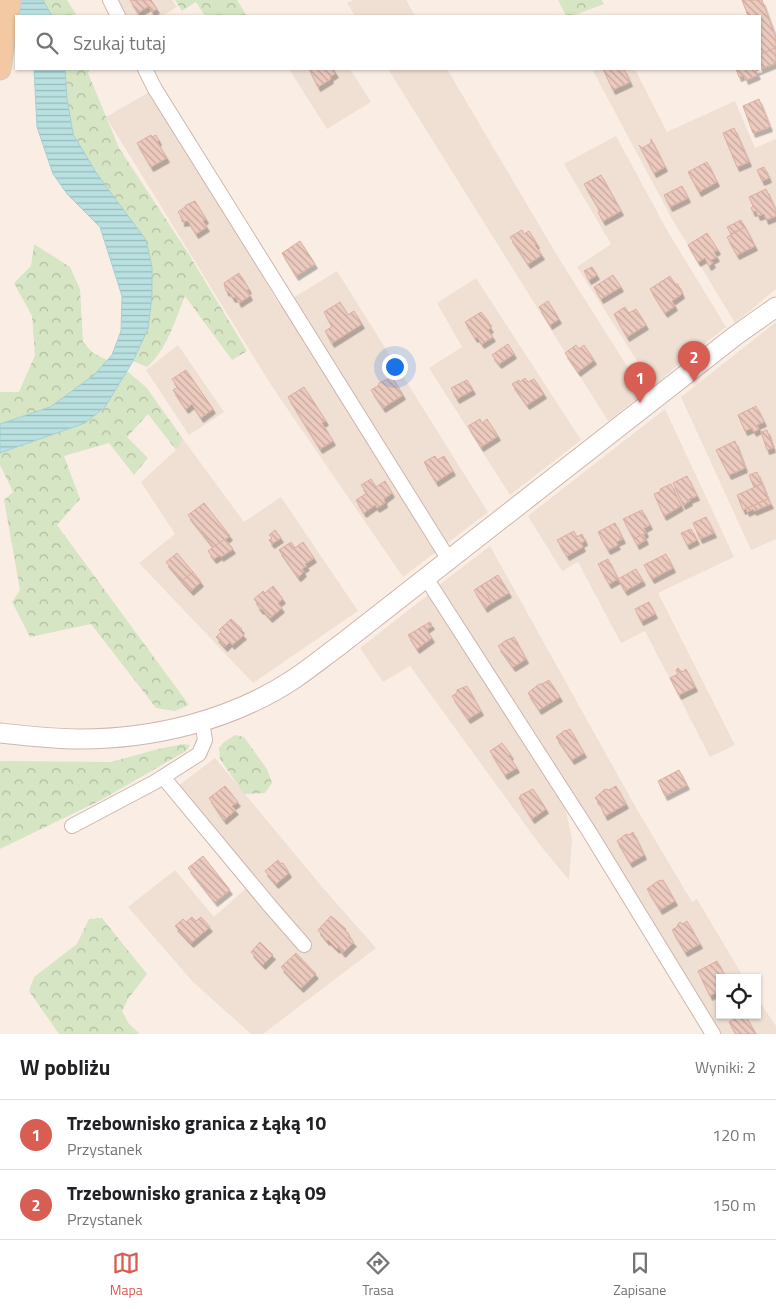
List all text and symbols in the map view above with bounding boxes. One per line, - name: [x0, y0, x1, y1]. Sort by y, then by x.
- search box: [15, 15, 761, 70]
- text: Szukaj tutaj: [73, 28, 166, 57]
- icon: search: [33, 29, 61, 57]
- pin: 2: [678, 341, 710, 382]
- your location: [382, 354, 408, 380]
- pin: 1: [624, 362, 656, 403]
- map controls: [716, 974, 761, 1019]
- button: locate: [716, 974, 761, 1019]
- text: W pobliżu: [20, 1051, 110, 1083]
- text: Wyniki: 2: [695, 1055, 756, 1079]
- text: Trzebownisko granica z Łąką 10: [67, 1108, 326, 1137]
- text: 1: [32, 1123, 40, 1147]
- text: 120 m: [712, 1123, 756, 1147]
- text: Przystanek: [67, 1137, 142, 1161]
- text: Trzebownisko granica z Łąką 09: [67, 1178, 326, 1207]
- text: 2: [32, 1193, 40, 1217]
- text: 150 m: [712, 1193, 756, 1217]
- text: Przystanek: [67, 1207, 142, 1231]
- tab: Mapa: [110, 1249, 143, 1300]
- tab: Trasa: [362, 1249, 394, 1300]
- tab: Zapisane: [613, 1249, 666, 1300]

